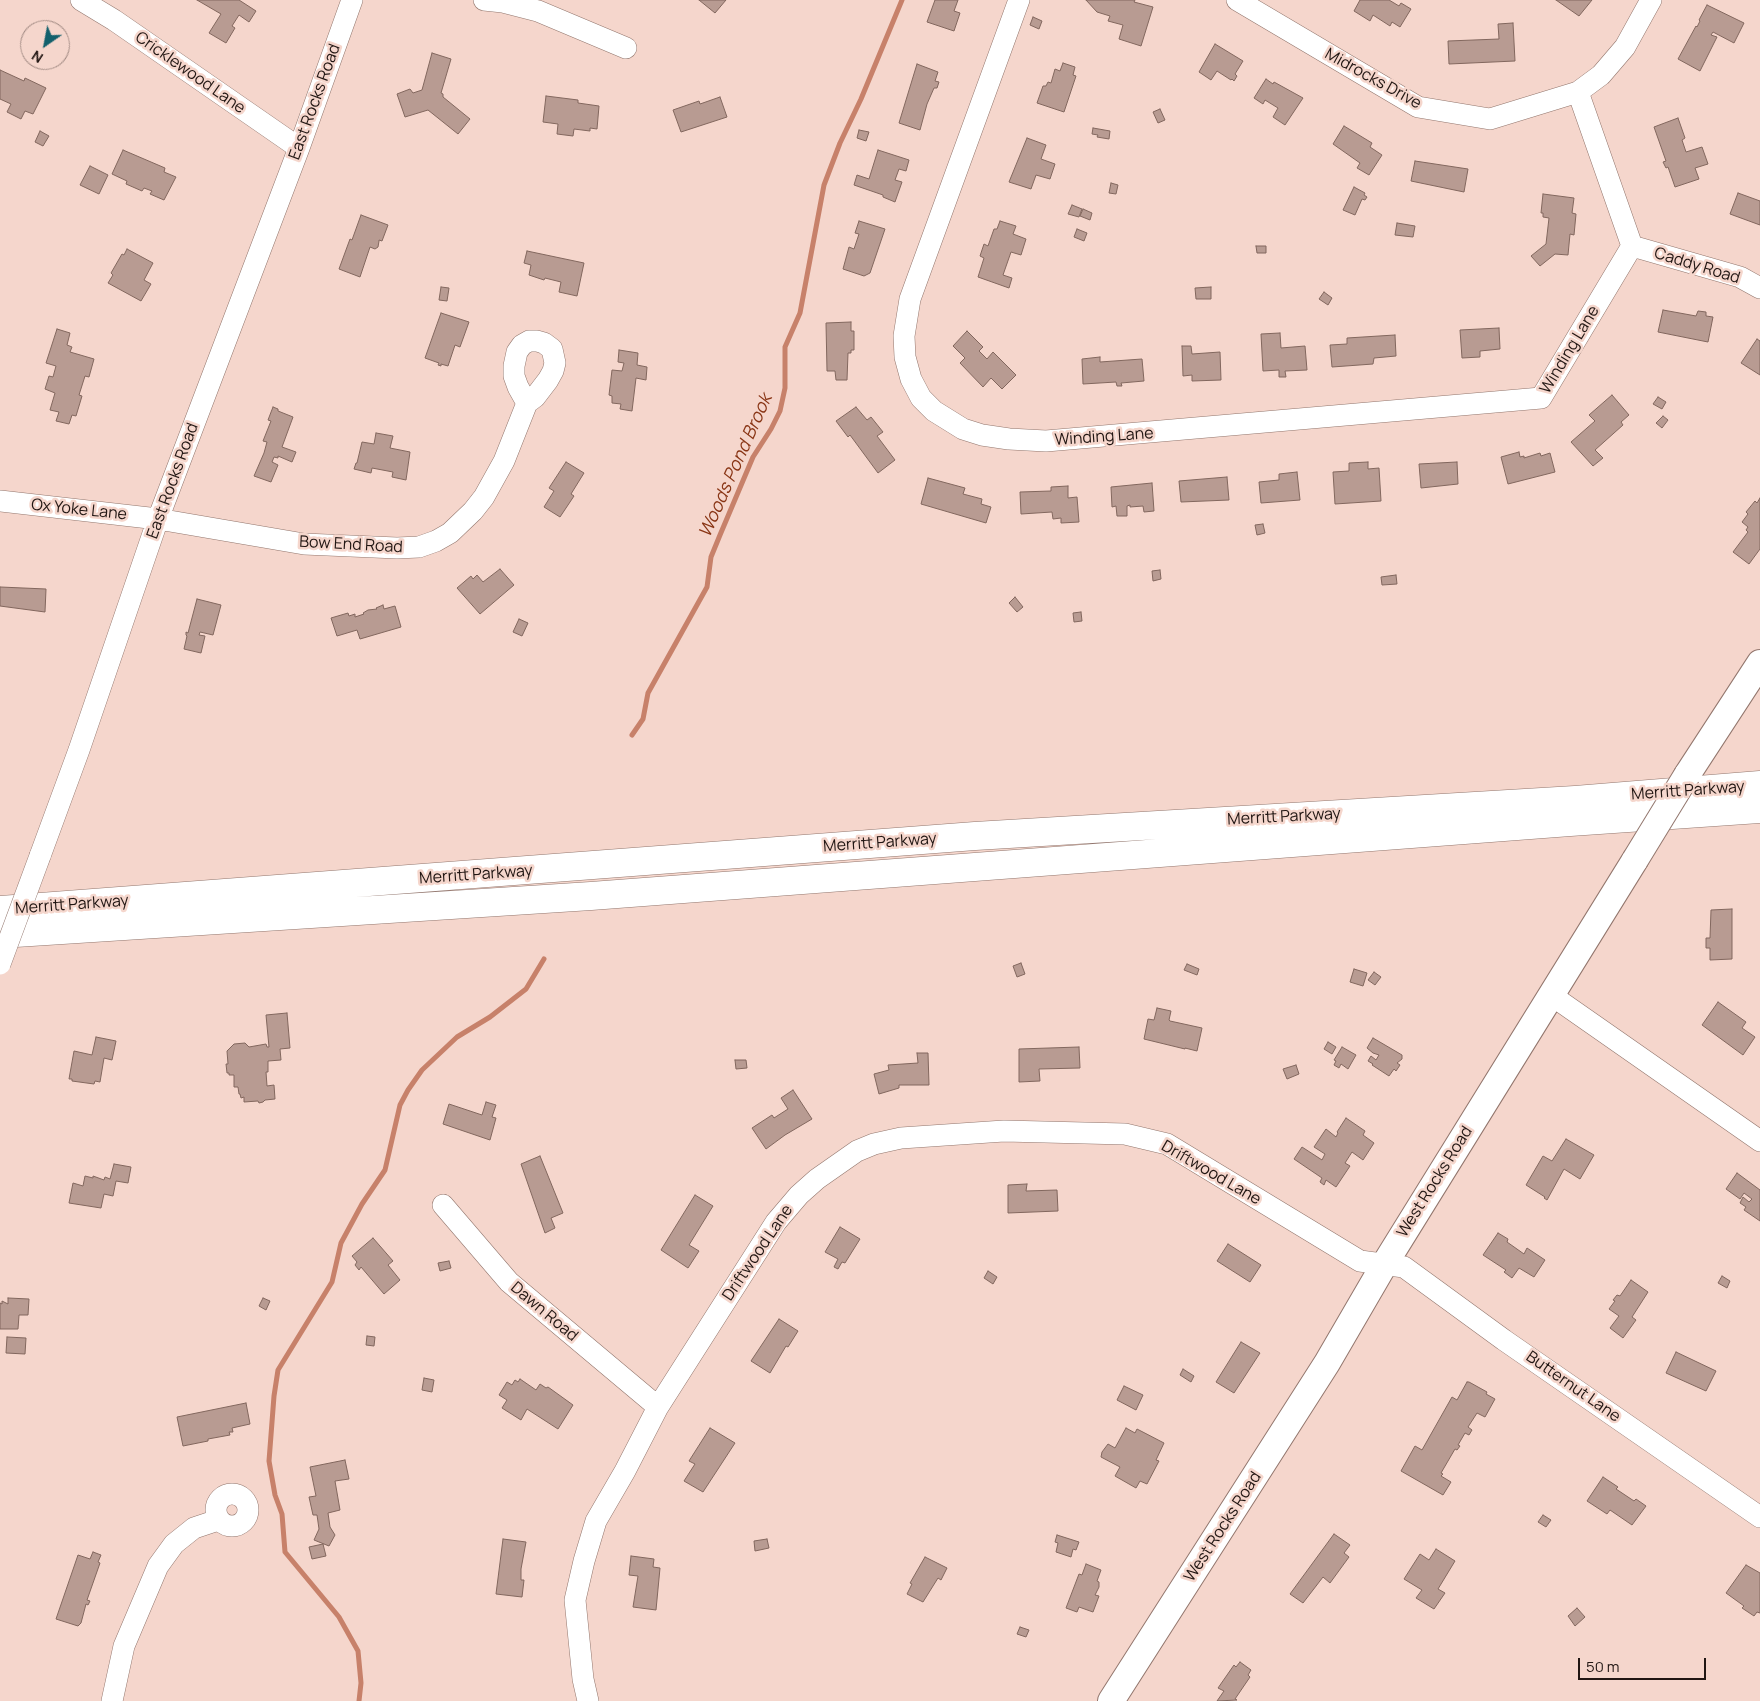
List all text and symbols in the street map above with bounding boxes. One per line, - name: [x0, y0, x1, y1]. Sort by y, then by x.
- north arrow: [20, 20, 70, 70]
- street label: Cricklewood Lane: [131, 28, 249, 118]
- street label: East Rocks Road: [285, 42, 345, 162]
- street label: Midrocks Drive: [1321, 45, 1425, 113]
- text: N: [28, 46, 46, 68]
- street label: Caddy Road: [1652, 244, 1742, 288]
- street label: Winding Lane: [1536, 303, 1604, 397]
- water label: Woods Pond Brook: [695, 391, 777, 541]
- street label: East Rocks Road: [143, 421, 203, 541]
- street label: Winding Lane: [1054, 424, 1154, 450]
- street label: Ox Yoke Lane: [30, 495, 128, 525]
- street label: Bow End Road: [299, 533, 403, 557]
- street label: Merritt Parkway: [1631, 777, 1745, 805]
- street label: Merritt Parkway: [1227, 804, 1341, 830]
- street label: Merritt Parkway: [823, 829, 937, 857]
- street label: Merritt Parkway: [419, 861, 533, 889]
- street label: Merritt Parkway: [15, 891, 129, 919]
- street label: West Rocks Road: [1393, 1123, 1477, 1241]
- street label: Driftwood Lane: [1158, 1137, 1264, 1209]
- street label: Driftwood Lane: [719, 1201, 797, 1305]
- street label: Dawn Road: [506, 1278, 582, 1346]
- street label: Butternut Lane: [1522, 1347, 1624, 1427]
- street label: West Rocks Road: [1180, 1468, 1266, 1586]
- scale bar: [1580, 1648, 1708, 1680]
- text: 50 m: [1586, 1656, 1620, 1677]

